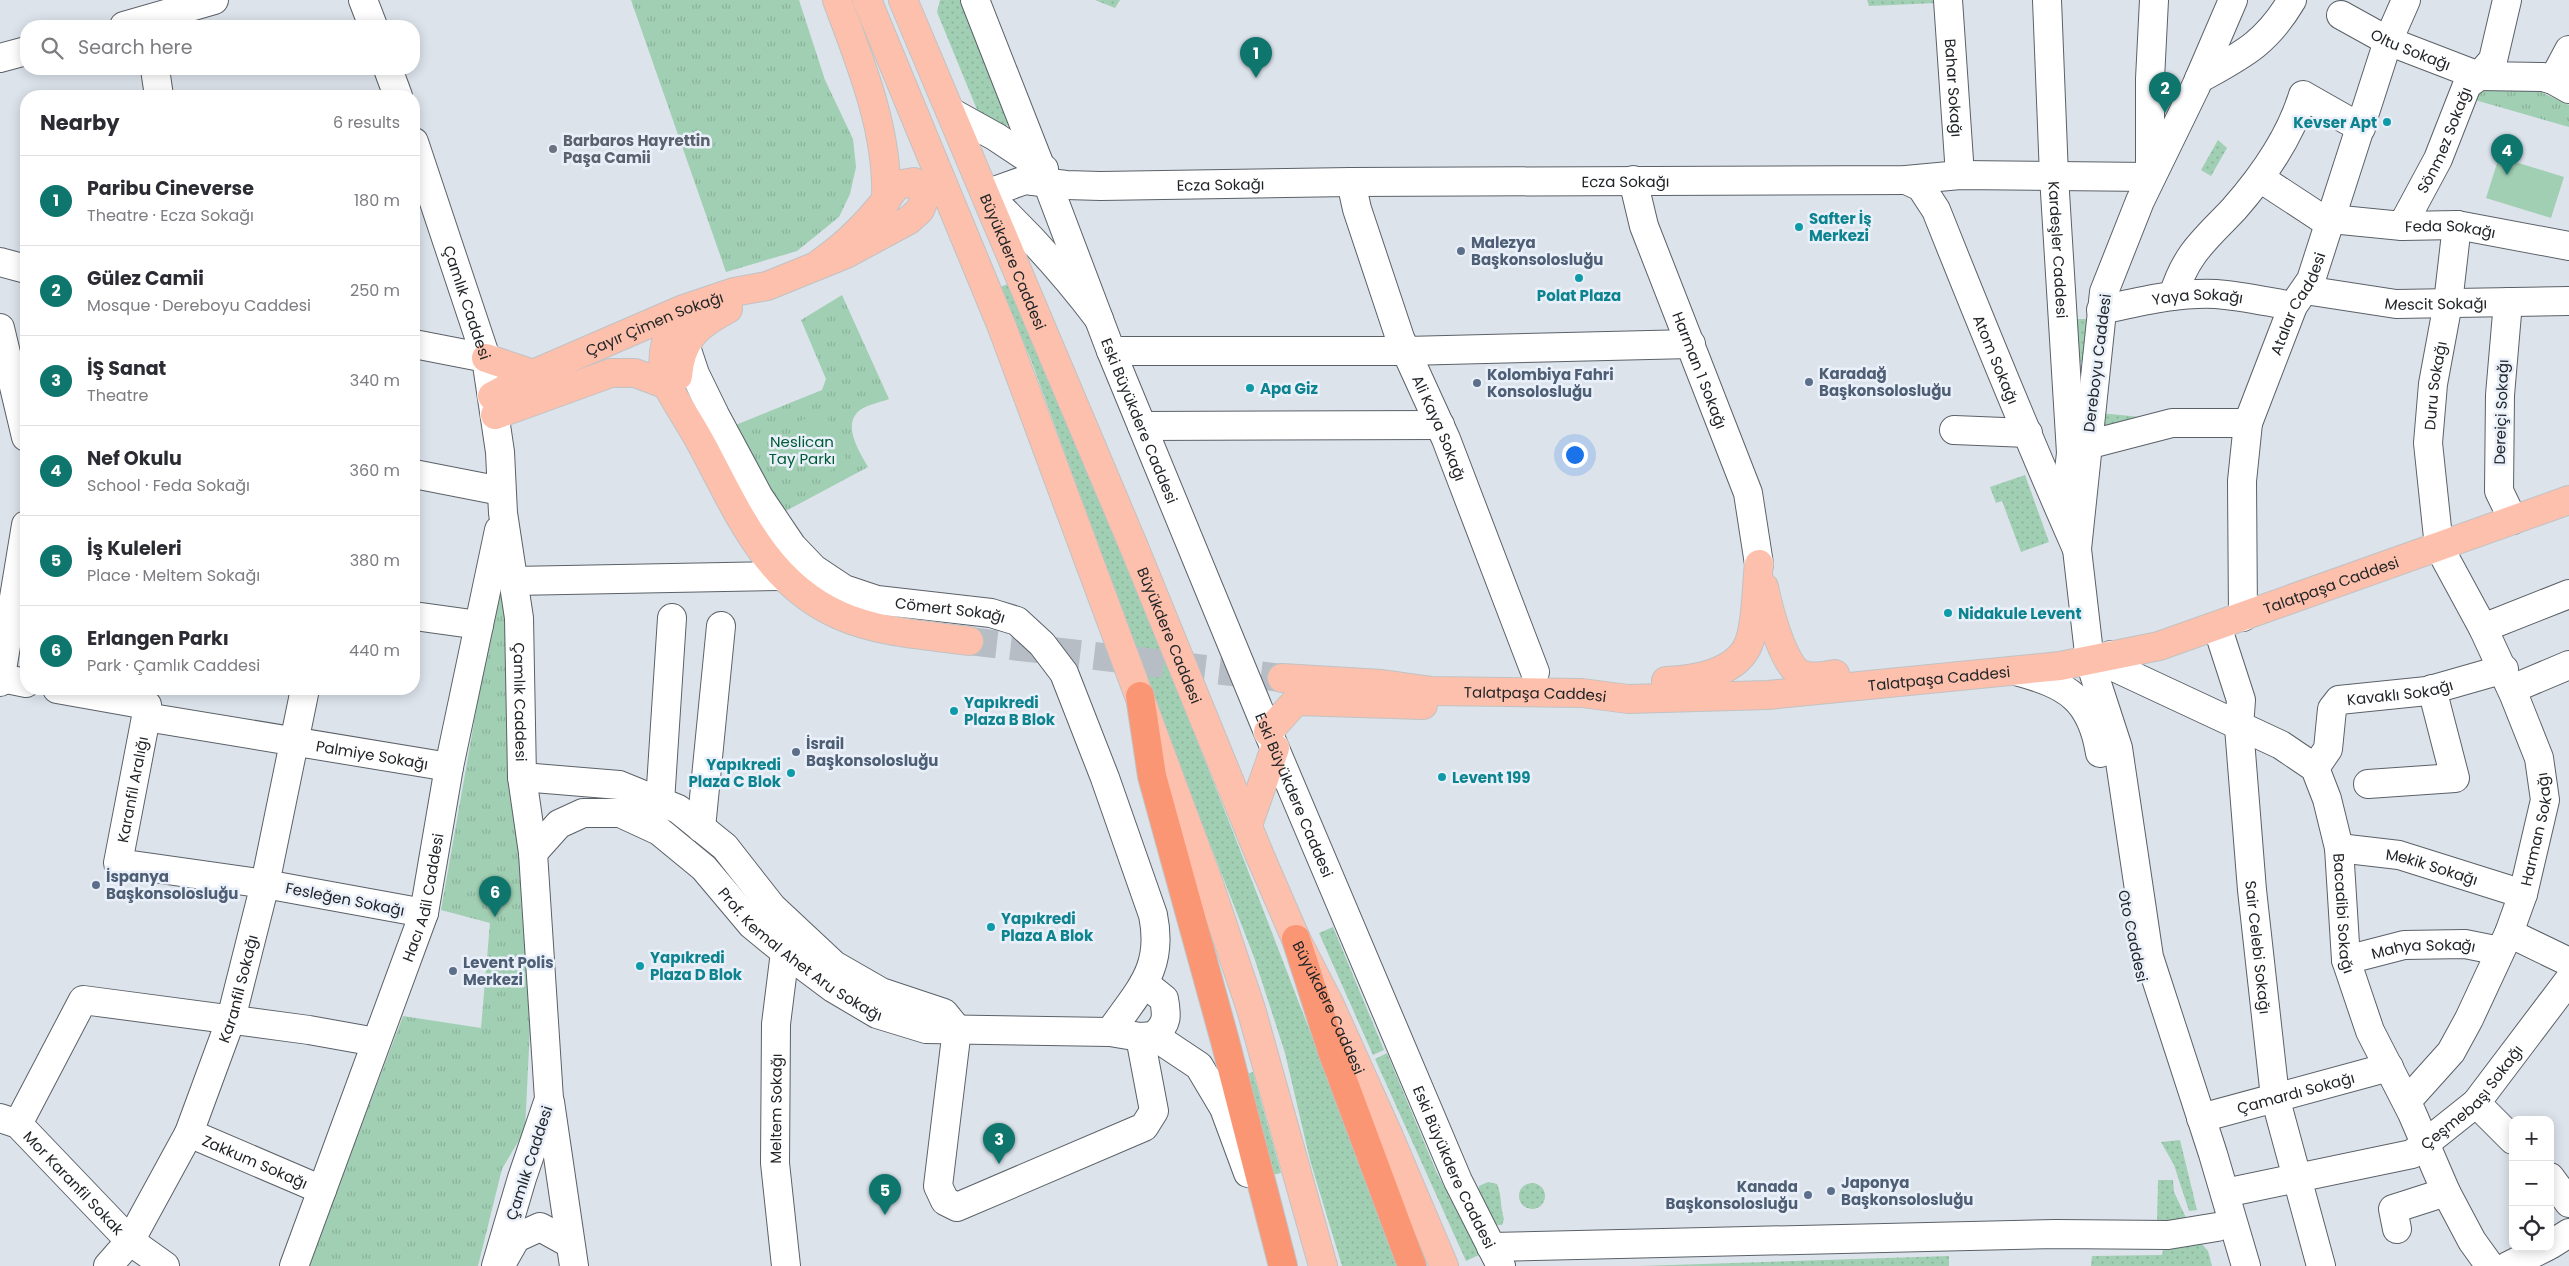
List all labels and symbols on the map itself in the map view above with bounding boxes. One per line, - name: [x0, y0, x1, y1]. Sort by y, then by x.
- street label: Oltu Sokağı: [2367, 23, 2454, 75]
- pin: 1: [1240, 37, 1272, 78]
- street label: Bahar Sokağı: [1940, 38, 1968, 138]
- pin: 2: [2149, 72, 2181, 113]
- street label: Sönmez Sokağı: [2411, 84, 2476, 197]
- place label: Kevser Apt: [2293, 112, 2377, 133]
- marker: Kevser Apt: [2381, 116, 2393, 128]
- place label: Barbaros Hayrettin Paşa Camii: [563, 130, 710, 168]
- pin: 4: [2491, 134, 2523, 175]
- marker: Barbaros Hayrettin Paşa Camii: [547, 143, 559, 155]
- street label: Ecza Sokağı: [1581, 170, 1670, 192]
- street label: Ecza Sokağı: [1176, 173, 1265, 195]
- street label: Kardeşler Caddesi: [2044, 180, 2073, 319]
- street label: Büyükdere Caddesi: [975, 190, 1052, 333]
- place label: Safter İş Merkezi: [1809, 208, 1872, 246]
- street label: Feda Sokağı: [2405, 214, 2498, 243]
- marker: Safter İş Merkezi: [1793, 221, 1805, 233]
- place label: Malezya Başkonsolosluğu: [1471, 232, 1603, 270]
- street label: Çamlık Caddesi: [439, 242, 496, 362]
- marker: Malezya Başkonsolosluğu: [1455, 245, 1467, 257]
- street label: Atalar Caddesi: [2265, 249, 2330, 358]
- marker: Polat Plaza: [1573, 272, 1585, 284]
- street label: Yaya Sokağı: [2150, 283, 2245, 310]
- place label: Polat Plaza: [1537, 285, 1621, 306]
- street label: Çayır Çimen Sokağı: [582, 286, 726, 361]
- street label: Mescit Sokağı: [2383, 292, 2487, 315]
- street label: Dereboyu Caddesi: [2078, 293, 2116, 433]
- street label: Harman 1 Sokağı: [1668, 308, 1732, 432]
- street label: Atom Sokağı: [1969, 311, 2024, 407]
- street label: Eski Büyükdere Caddesi: [1097, 335, 1183, 506]
- street label: Duru Sokağı: [2419, 339, 2451, 431]
- street label: Dereiçi Sokağı: [2489, 359, 2513, 465]
- place label: Karadağ Başkonsolosluğu: [1819, 363, 1951, 401]
- place label: Kolombiya Fahri Konsolosluğu: [1487, 364, 1614, 402]
- street label: Ali Kaya Sokağı: [1408, 372, 1472, 484]
- marker: Karadağ Başkonsolosluğu: [1803, 376, 1815, 388]
- marker: Kolombiya Fahri Konsolosluğu: [1471, 377, 1483, 389]
- place label: Apa Giz: [1260, 378, 1318, 399]
- marker: Apa Giz: [1244, 382, 1256, 394]
- park label: Neslican Tay Parkı: [769, 431, 835, 469]
- your location: [1562, 442, 1588, 468]
- street label: Talatpaşa Caddesi: [2260, 551, 2402, 619]
- street label: Büyükdere Caddesi: [1133, 564, 1207, 707]
- street label: Cömert Sokağı: [894, 592, 1008, 627]
- place label: Nidakule Levent: [1958, 603, 2082, 624]
- marker: Nidakule Levent: [1942, 607, 1954, 619]
- street label: Çamlık Caddesi: [509, 642, 532, 762]
- street label: Talatpaşa Caddesi: [1867, 661, 2011, 696]
- street label: Kavaklı Sokağı: [2346, 674, 2455, 710]
- street label: Talatpaşa Caddesi: [1464, 681, 1608, 707]
- place label: Yapıkredi Plaza B Blok: [964, 692, 1056, 730]
- marker: Yapıkredi Plaza B Blok: [948, 705, 960, 717]
- street label: Eski Büyükdere Caddesi: [1251, 709, 1339, 880]
- place label: İsrail Başkonsolosluğu: [806, 733, 938, 771]
- street label: Karanfil Aralığı: [112, 734, 153, 844]
- street label: Palmiye Sokağı: [314, 735, 430, 774]
- marker: İsrail Başkonsolosluğu: [790, 746, 802, 758]
- place label: Yapıkredi Plaza C Blok: [688, 754, 782, 792]
- marker: Yapıkredi Plaza C Blok: [785, 767, 797, 779]
- place label: Levent 199: [1452, 767, 1531, 788]
- marker: Levent 199: [1436, 771, 1448, 783]
- street label: Harman Sokağı: [2515, 771, 2556, 888]
- street label: Hacı Adil Caddesi: [396, 832, 448, 965]
- street label: Mekik Sokağı: [2385, 843, 2481, 890]
- street label: Bacadibi Sokağı: [2329, 852, 2360, 976]
- place label: İspanya Başkonsolosluğu: [106, 866, 238, 904]
- pin: 6: [479, 876, 511, 917]
- street label: Fesleğen Sokağı: [284, 877, 406, 921]
- marker: İspanya Başkonsolosluğu: [90, 879, 102, 891]
- street label: Sair Celebi Sokağı: [2241, 880, 2276, 1015]
- street label: Prof. Kemal Ahet Aru Sokağı: [714, 882, 885, 1026]
- street label: Oto Caddesi: [2113, 888, 2153, 984]
- place label: Yapıkredi Plaza A Blok: [1001, 908, 1094, 946]
- marker: Yapıkredi Plaza A Blok: [985, 921, 997, 933]
- street label: Karanfil Sokağı: [213, 932, 262, 1045]
- street label: Mahya Sokağı: [2369, 933, 2478, 964]
- street label: Büyükdere Caddesi: [1288, 937, 1370, 1078]
- place label: Yapıkredi Plaza D Blok: [650, 947, 743, 985]
- place label: Levent Polis Merkezi: [463, 952, 554, 990]
- marker: Yapıkredi Plaza D Blok: [634, 960, 646, 972]
- marker: Levent Polis Merkezi: [447, 965, 459, 977]
- street label: Çeşmebaşı Sokağı: [2416, 1040, 2527, 1154]
- street label: Meltem Sokağı: [764, 1053, 786, 1164]
- street label: Çamardı Sokağı: [2234, 1066, 2357, 1118]
- street label: Eski Büyükdere Caddesi: [1408, 1082, 1501, 1252]
- street label: Çamlık Caddesi: [501, 1103, 557, 1223]
- pin: 3: [983, 1123, 1015, 1164]
- street label: Mor Karanfil Sokak: [19, 1126, 129, 1239]
- street label: Zakkum Sokağı: [199, 1129, 311, 1193]
- place label: Japonya Başkonsolosluğu: [1841, 1172, 1973, 1210]
- pin: 5: [869, 1174, 901, 1215]
- place label: Kanada Başkonsolosluğu: [1666, 1176, 1798, 1214]
- marker: Japonya Başkonsolosluğu: [1825, 1185, 1837, 1197]
- marker: Kanada Başkonsolosluğu: [1802, 1189, 1814, 1201]

